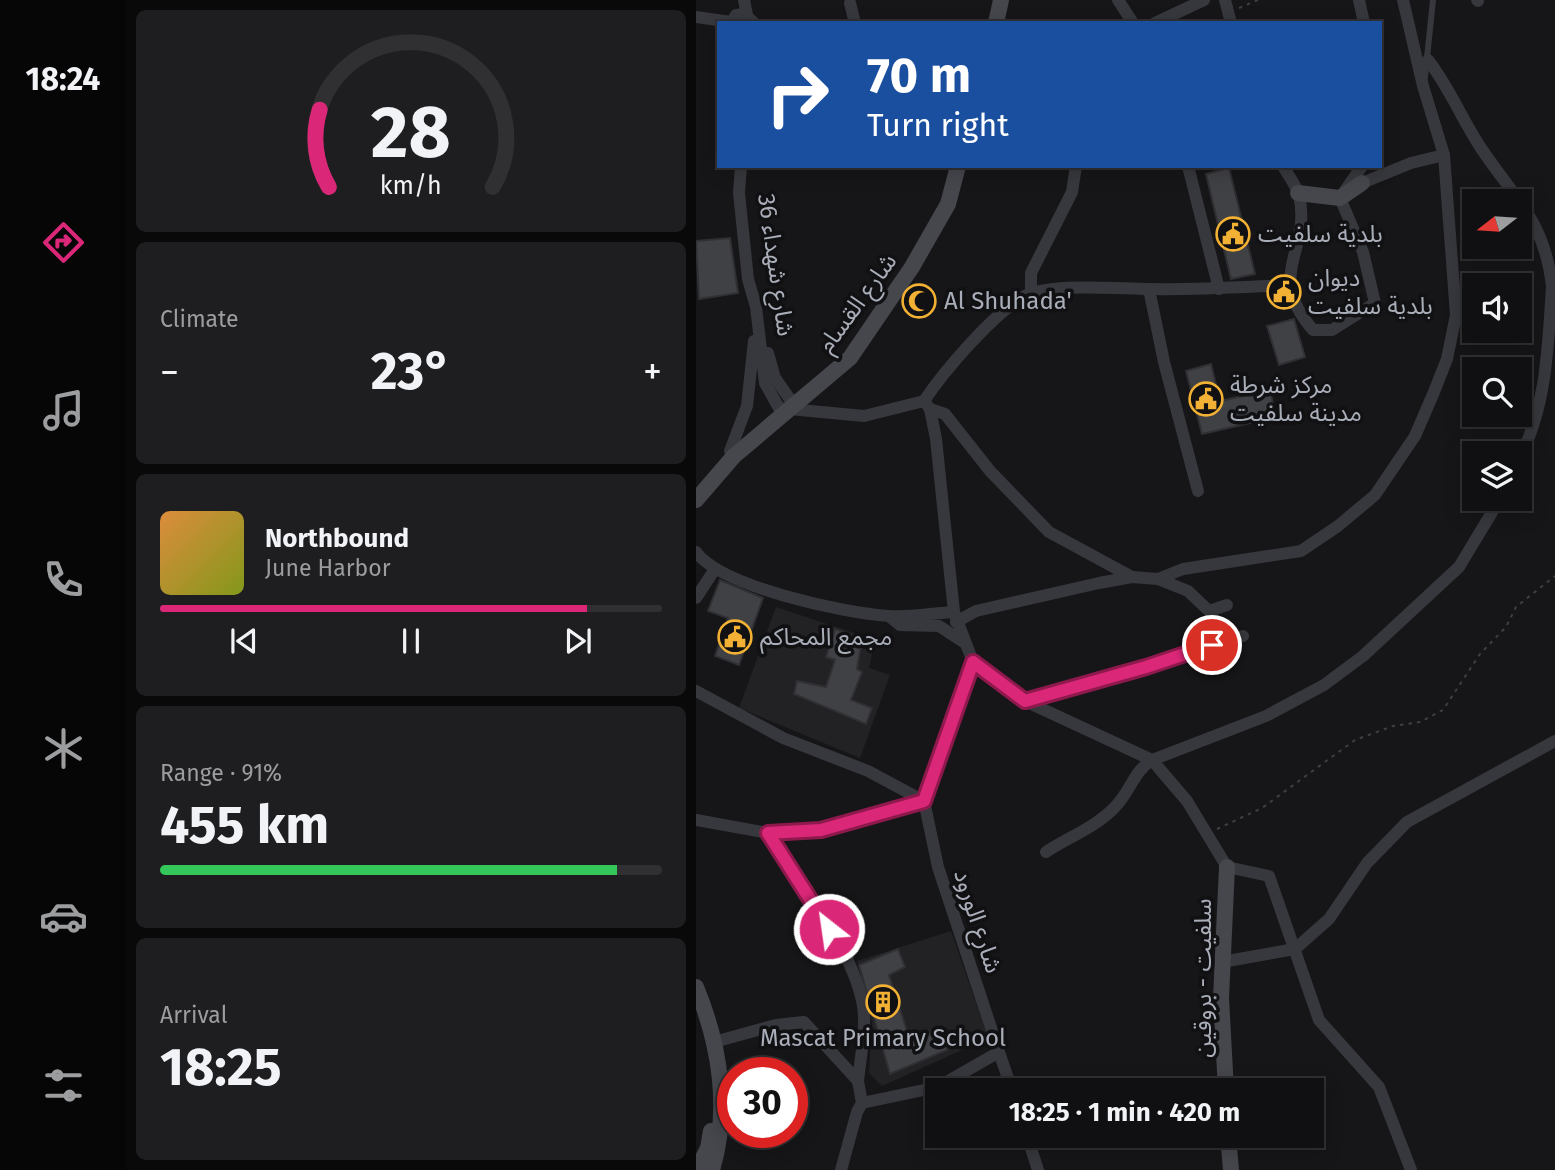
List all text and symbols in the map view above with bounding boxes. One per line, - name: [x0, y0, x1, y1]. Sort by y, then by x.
- text: 70 m: [867, 46, 971, 105]
- icon: right: [752, 49, 843, 140]
- text: 18:24: [26, 60, 100, 98]
- text: 28: [371, 89, 451, 176]
- text: Turn right: [867, 106, 1009, 144]
- text: km/h: [380, 171, 442, 201]
- north arrow: [1462, 189, 1532, 259]
- map controls: [1462, 189, 1532, 511]
- street label: شارع شهداء 36: [749, 192, 800, 338]
- public building icon: بلدية سلفيت: [1214, 215, 1252, 253]
- icon: directions: [39, 218, 88, 267]
- place label: بلدية سلفيت: [1258, 220, 1383, 248]
- street label: شارع القسام: [812, 248, 906, 360]
- place label: ديوان بلدية سلفيت: [1308, 264, 1433, 320]
- public building icon: ديوان بلدية سلفيت: [1265, 273, 1303, 311]
- button: sound: [1462, 273, 1532, 343]
- mosque icon: Al Shuhada': [900, 282, 938, 320]
- place label: Al Shuhada': [944, 287, 1072, 315]
- text: Climate: [160, 305, 239, 333]
- text: 23°: [371, 340, 451, 403]
- text: −: [160, 349, 179, 395]
- text: +: [643, 349, 662, 395]
- button: search: [1462, 357, 1532, 427]
- place label: مركز شرطة مدينة سلفيت: [1230, 371, 1362, 427]
- public building icon: مركز شرطة مدينة سلفيت: [1187, 380, 1225, 418]
- icon: music: [39, 386, 88, 435]
- button: layers: [1462, 441, 1532, 511]
- text: Northbound: [265, 523, 409, 554]
- text: June Harbor: [265, 554, 391, 582]
- icon: phone: [39, 555, 88, 604]
- pin: [1182, 615, 1242, 675]
- public building icon: مجمع المحاكم: [716, 618, 754, 656]
- icon: previous: [225, 622, 263, 660]
- icon: pause: [392, 622, 430, 660]
- icon: next: [559, 622, 597, 660]
- place label: مجمع المحاكم: [760, 623, 892, 654]
- icon: arrive: [1193, 626, 1231, 664]
- icon: climate: [39, 724, 88, 773]
- text: Range · 91%: [160, 759, 282, 787]
- text: 455 km: [160, 794, 329, 857]
- street label: شارع الورود: [945, 866, 1008, 977]
- icon: car: [39, 892, 88, 941]
- position arrow: [792, 892, 866, 966]
- street label: سلفيت - بروقين: [1189, 898, 1217, 1058]
- building icon: Mascat Primary School: [864, 983, 902, 1021]
- text: Arrival: [160, 1001, 227, 1029]
- place label: Mascat Primary School: [760, 1024, 1006, 1052]
- text: 18:25: [160, 1036, 282, 1099]
- speed limit sign: 30: [717, 1057, 808, 1148]
- icon: filters: [39, 1061, 88, 1110]
- text: 18:25 · 1 min · 420 m: [1009, 1097, 1240, 1128]

